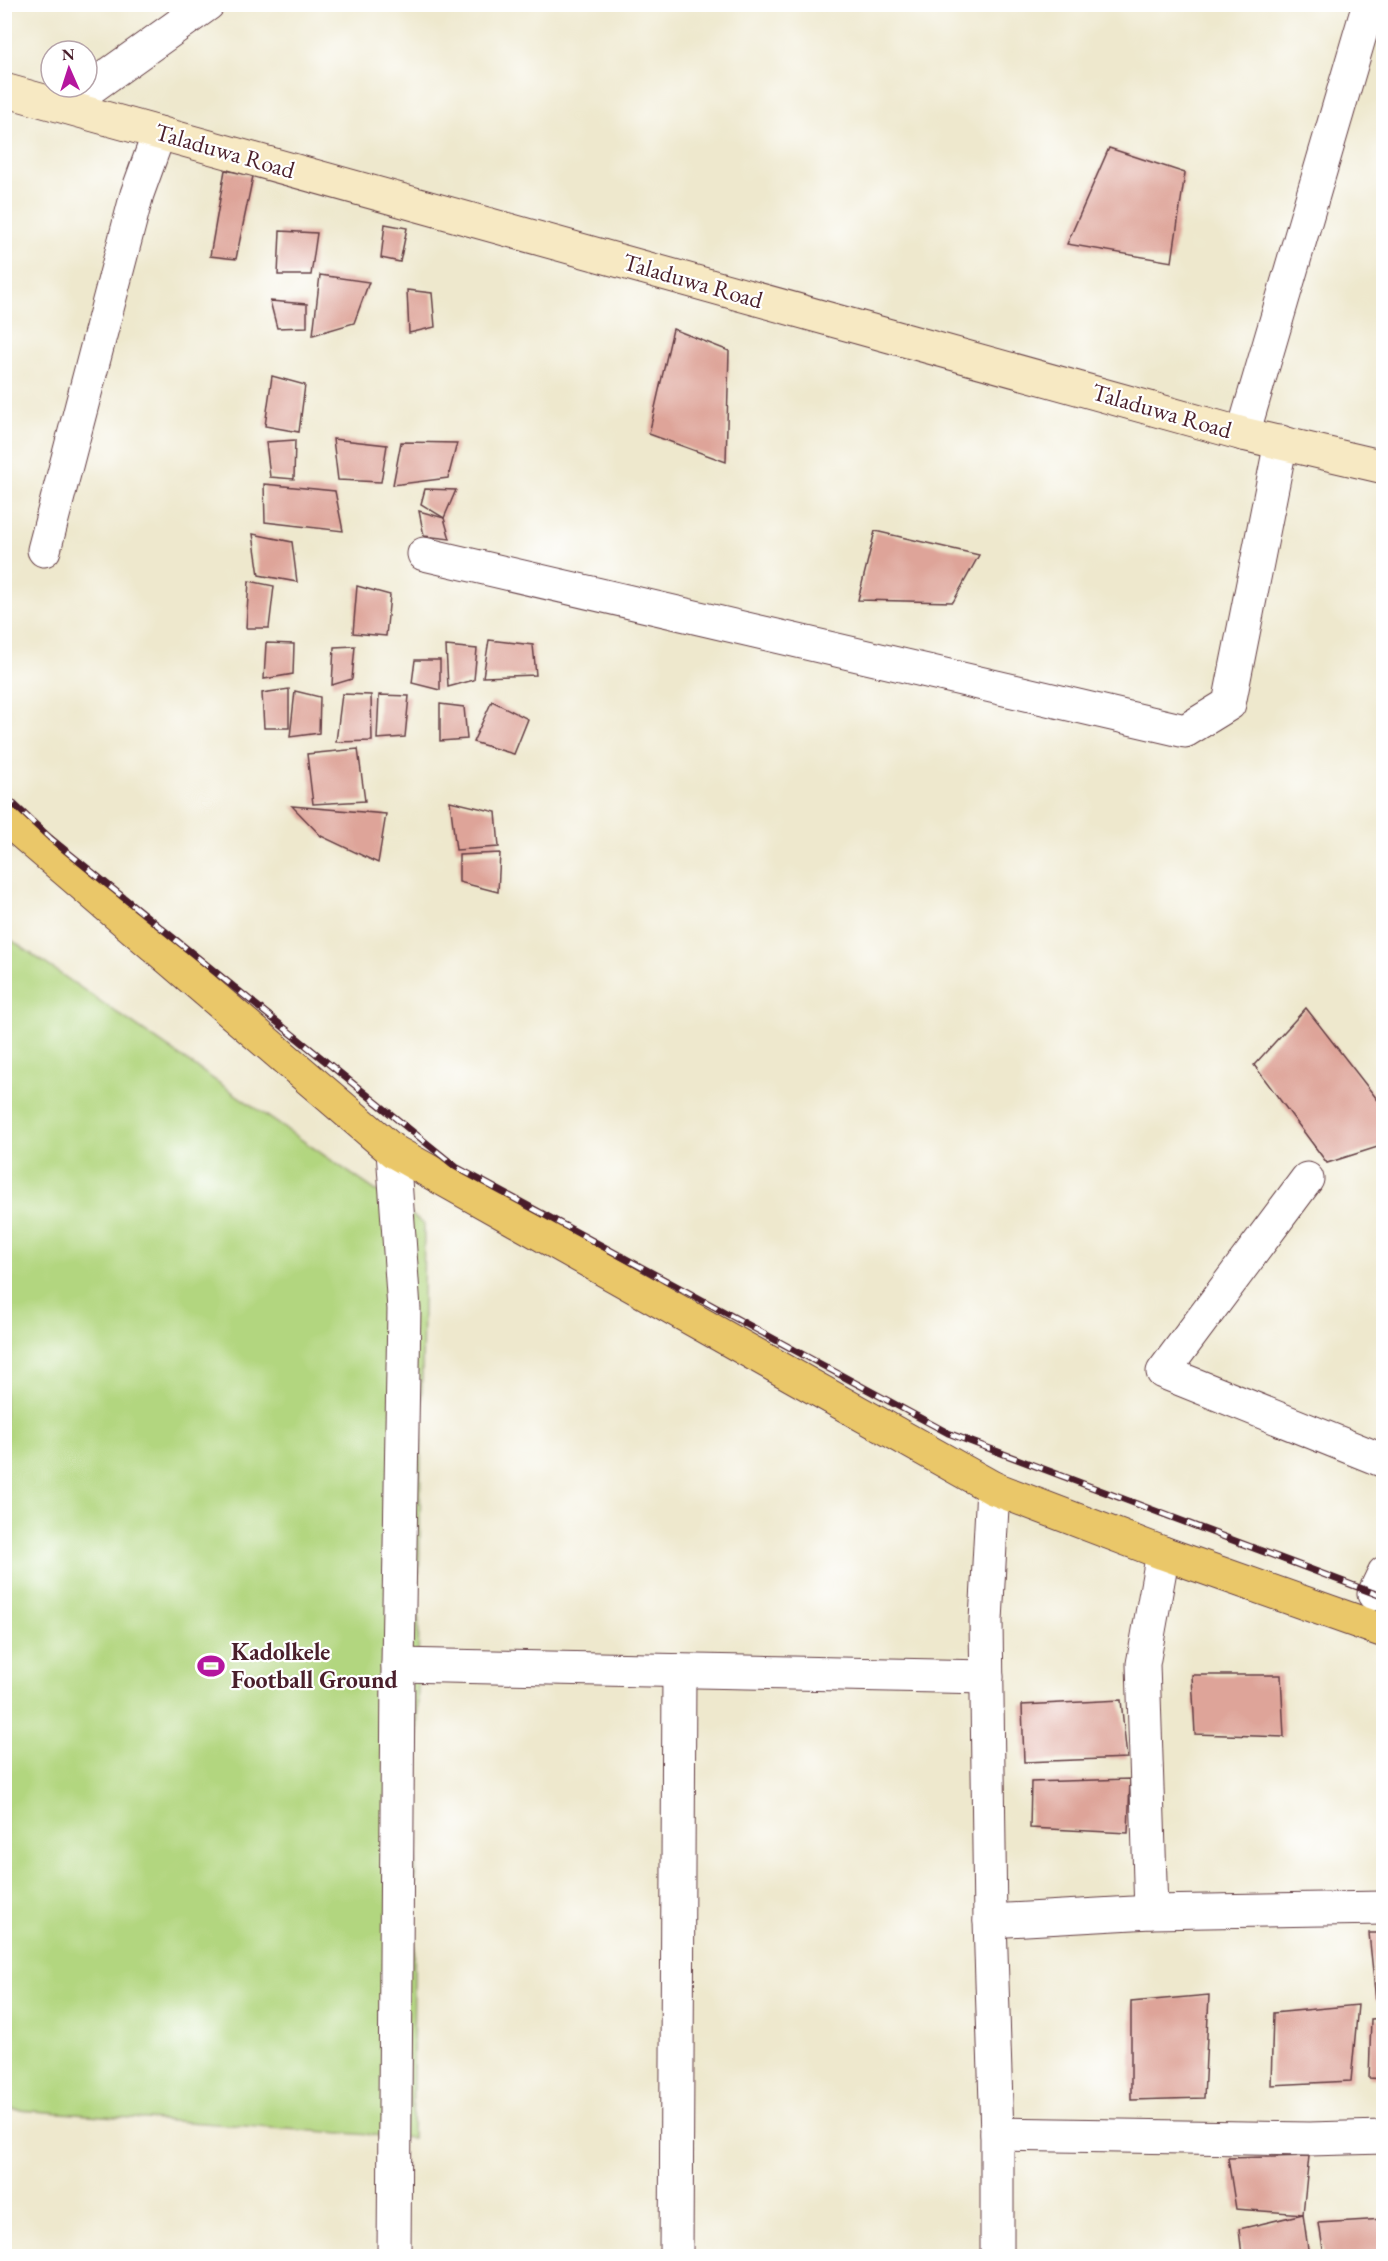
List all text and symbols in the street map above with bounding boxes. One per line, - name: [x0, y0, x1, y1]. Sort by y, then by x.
- north arrow: [39, 39, 99, 99]
- text: N: [61, 44, 75, 65]
- street label: Taladuwa Road: [152, 116, 299, 185]
- street label: Taladuwa Road: [620, 246, 767, 315]
- street label: Taladuwa Road: [1089, 376, 1236, 445]
- place label: Kadolkele Football Ground: [231, 1636, 399, 1695]
- sports icon: Kadolkele Football Ground: [196, 1651, 226, 1681]

